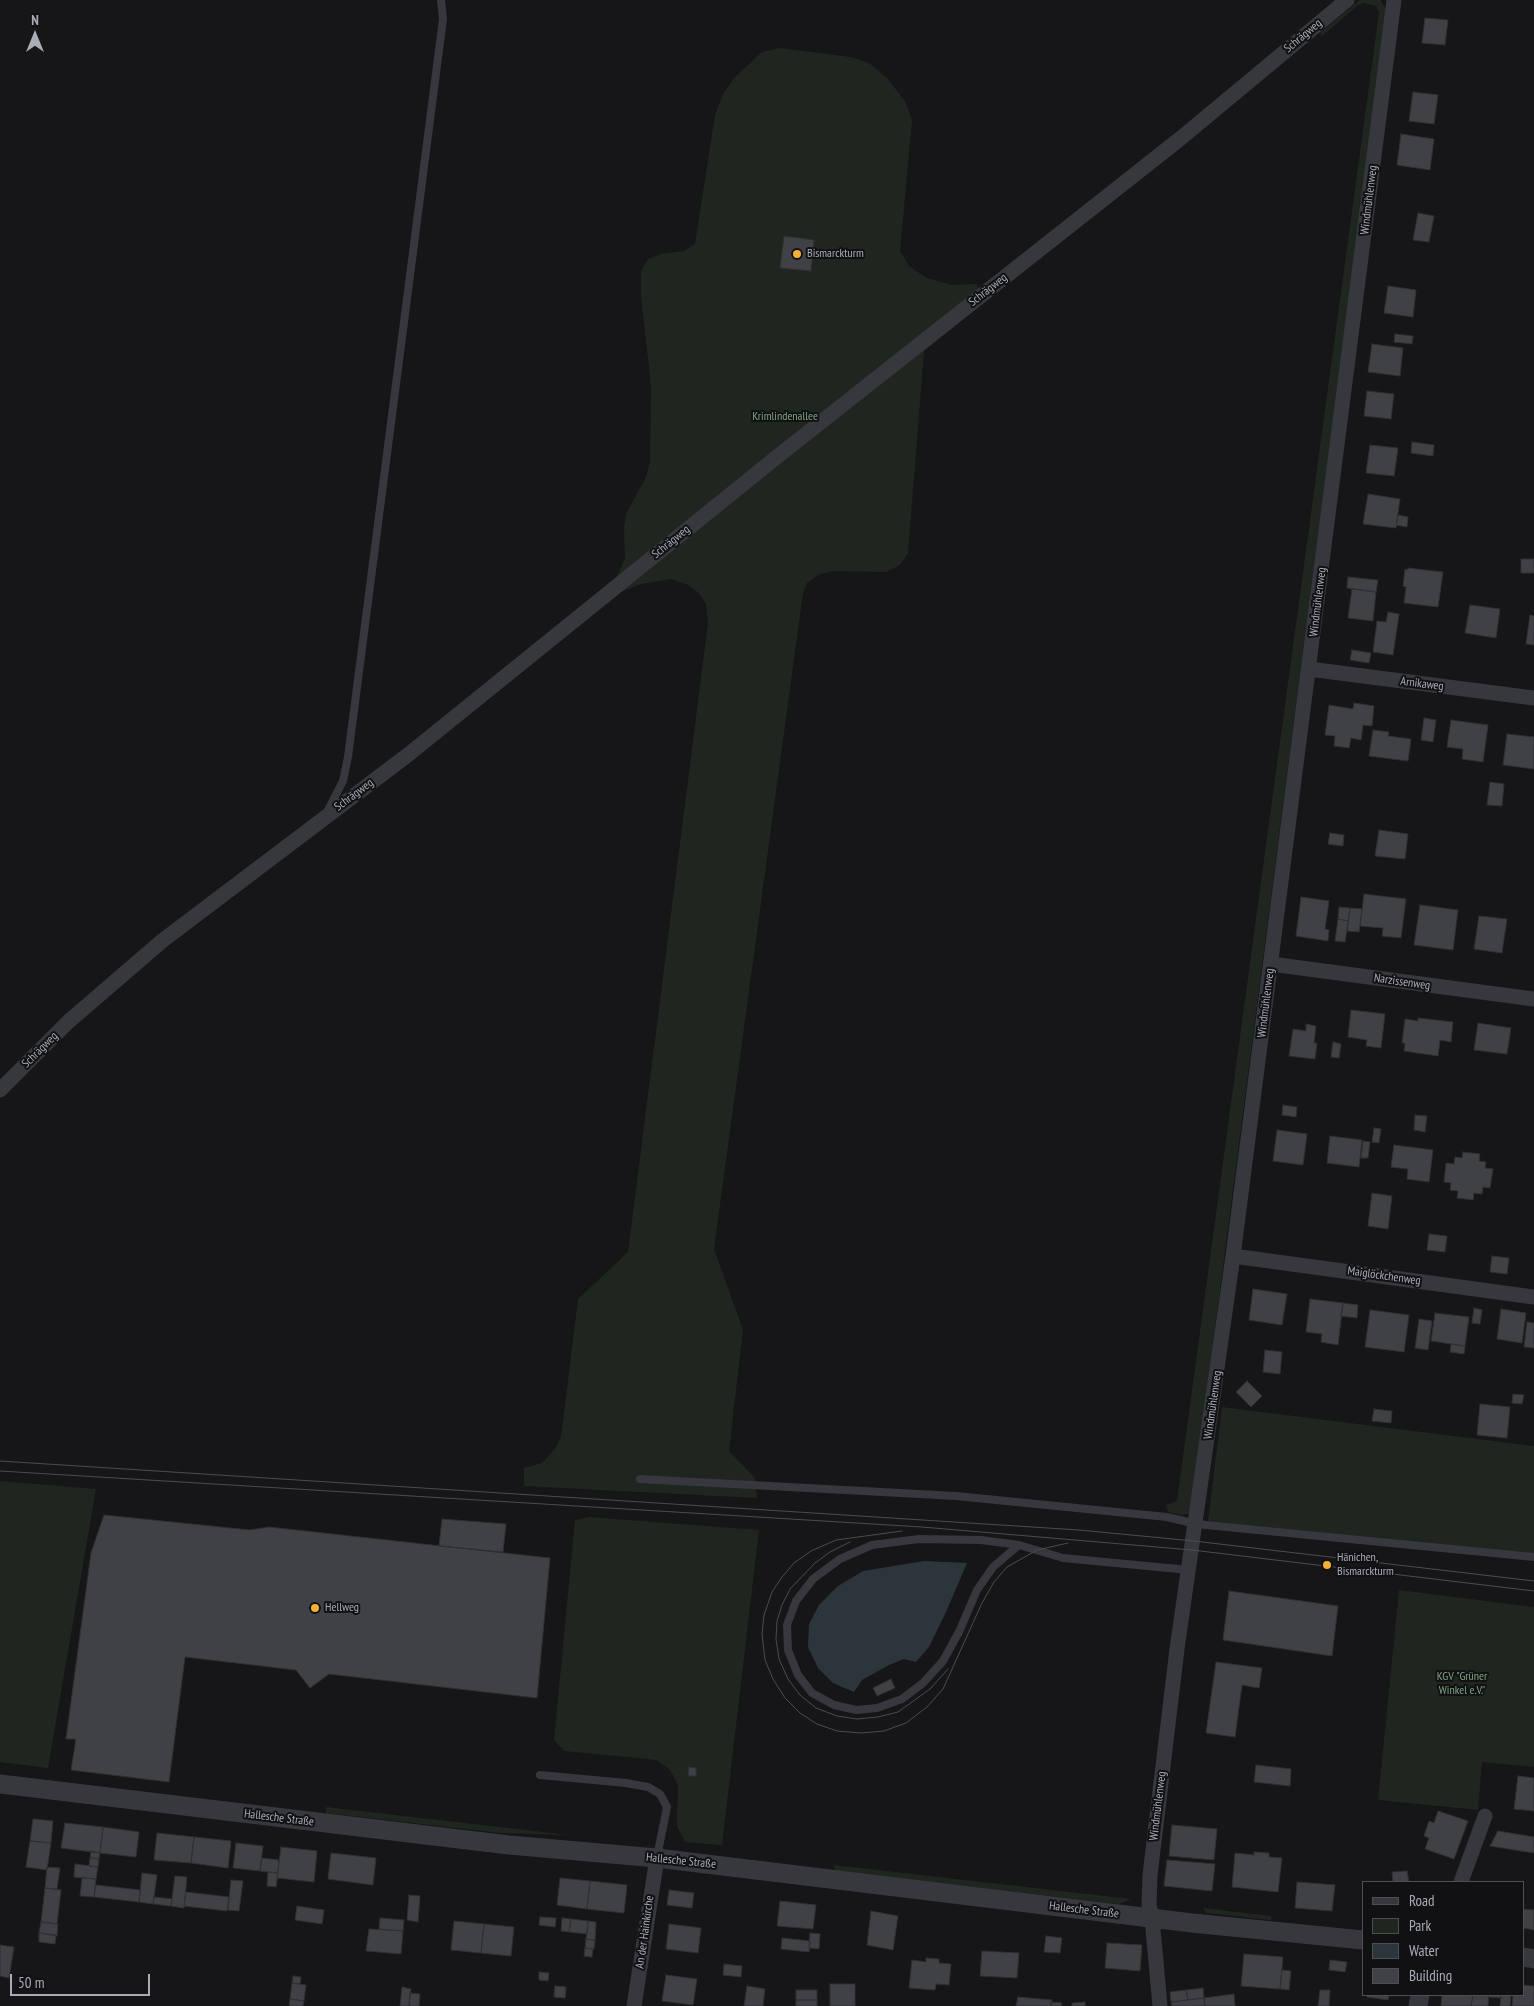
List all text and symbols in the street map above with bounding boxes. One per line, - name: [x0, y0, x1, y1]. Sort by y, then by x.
- north arrow: [10, 10, 60, 60]
- text: N: [31, 11, 39, 29]
- street label: Schrägweg: [1281, 16, 1325, 56]
- street label: Windmühlenweg: [1358, 165, 1380, 235]
- place label: Bismarckturm: [807, 247, 864, 261]
- marker: Bismarckturm: [791, 248, 803, 260]
- street label: Schrägweg: [966, 270, 1010, 310]
- park label: Krimlindenallee: [752, 410, 818, 424]
- street label: Schrägweg: [649, 522, 693, 562]
- street label: Windmühlenweg: [1307, 567, 1329, 637]
- street label: Arnikaweg: [1400, 674, 1444, 694]
- street label: Schrägweg: [332, 776, 376, 814]
- street label: Windmühlenweg: [1255, 968, 1277, 1038]
- street label: Narzissenweg: [1373, 971, 1431, 993]
- street label: Schrägweg: [19, 1029, 61, 1071]
- street label: Maiglöckchenweg: [1346, 1264, 1422, 1288]
- street label: Windmühlenweg: [1201, 1370, 1225, 1440]
- place label: Hänichen, Bismarckturm: [1337, 1551, 1394, 1579]
- marker: Hänichen, Bismarckturm: [1321, 1559, 1333, 1571]
- place label: Hellweg: [325, 1601, 359, 1615]
- marker: Hellweg: [309, 1602, 321, 1614]
- park label: KGV "Grüner Winkel e.V.": [1437, 1670, 1487, 1698]
- street label: Windmühlenweg: [1147, 1771, 1169, 1841]
- street label: Hallesche Straße: [243, 1807, 315, 1829]
- street label: Hallesche Straße: [645, 1850, 717, 1872]
- legend: [1362, 1881, 1524, 1996]
- text: Road: [1409, 1891, 1435, 1910]
- street label: An der Hainkirche: [633, 1895, 657, 1969]
- street label: Hallesche Straße: [1048, 1899, 1120, 1921]
- text: Park: [1409, 1916, 1431, 1935]
- text: Water: [1409, 1941, 1439, 1960]
- scale bar: [12, 1964, 152, 1996]
- text: Building: [1409, 1966, 1452, 1985]
- text: 50 m: [18, 1973, 44, 1992]

